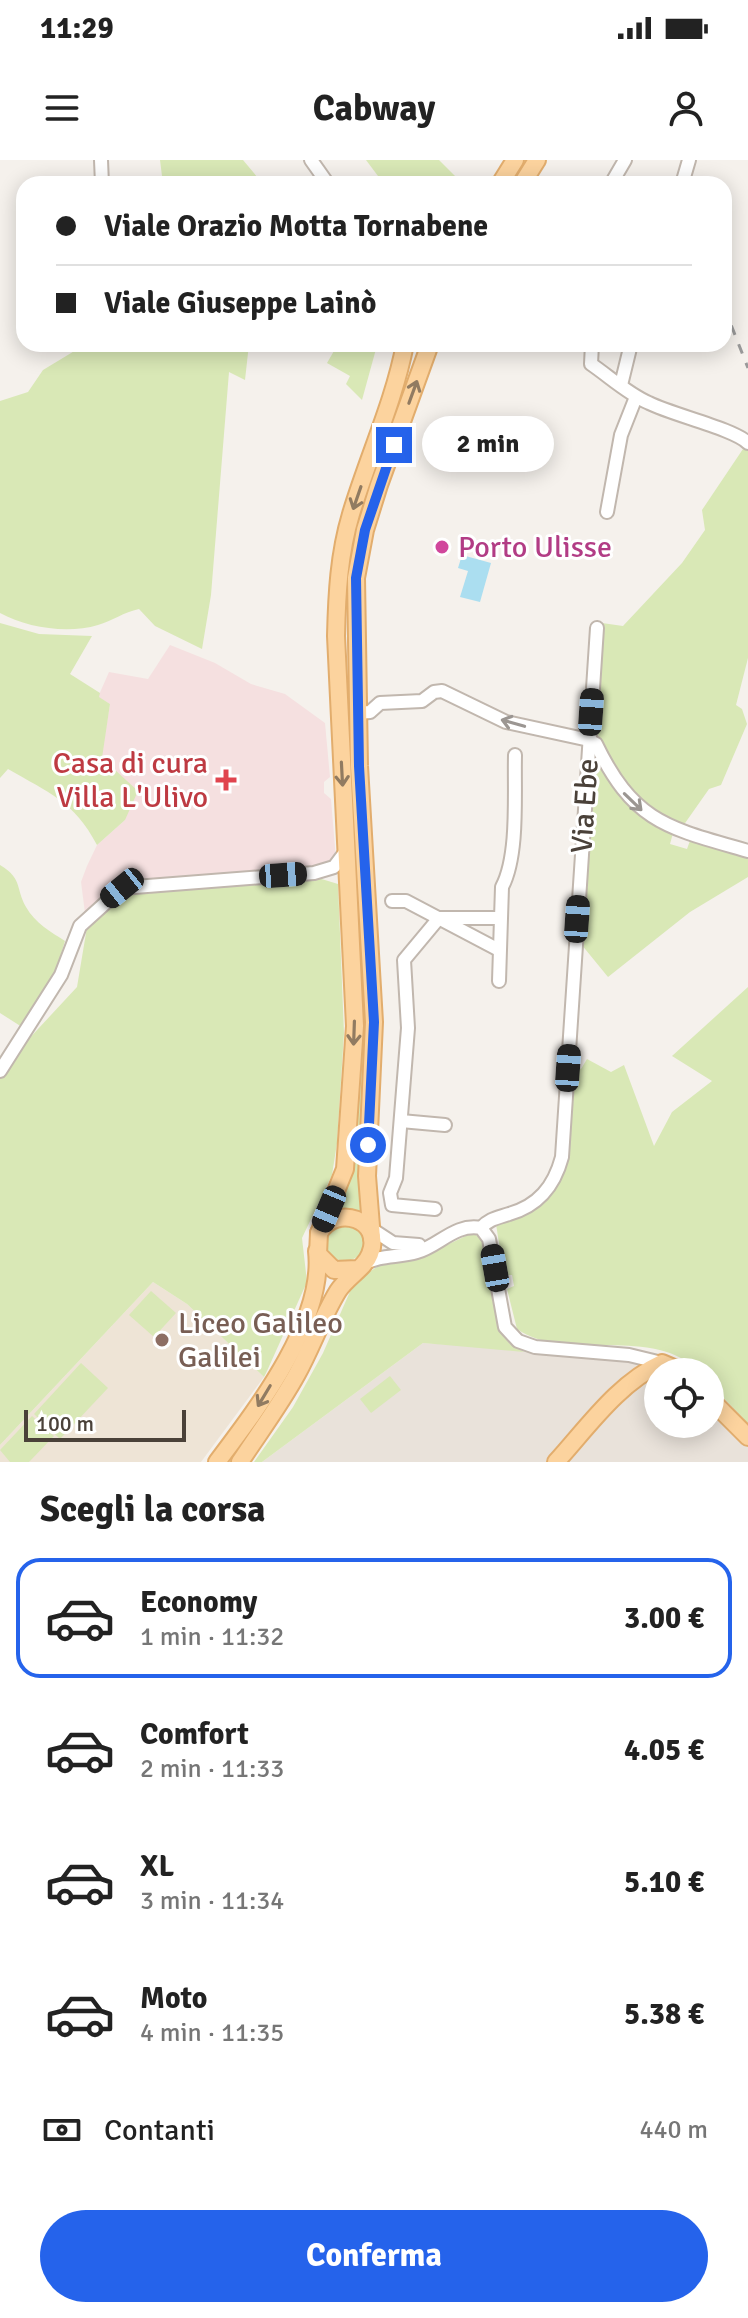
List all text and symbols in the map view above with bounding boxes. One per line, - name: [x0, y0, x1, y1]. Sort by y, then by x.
- text: 11:29: [40, 10, 114, 47]
- icon: menu: [40, 86, 84, 130]
- text: Cabway: [313, 86, 435, 131]
- icon: person: [664, 86, 708, 130]
- text: Viale Orazio Motta Tornabene: [104, 208, 488, 245]
- text: Viale Giuseppe Lainò: [104, 285, 376, 322]
- one-way arrow: [407, 380, 421, 405]
- callout: 2 min: [422, 417, 554, 473]
- route end: [376, 427, 412, 463]
- text: 2 min: [457, 428, 519, 460]
- one-way arrow: [348, 485, 363, 510]
- place label: Porto Ulisse: [458, 529, 612, 566]
- marker: Porto Ulisse: [433, 538, 451, 556]
- car: [577, 687, 605, 737]
- one-way arrow: [500, 715, 526, 730]
- place label: Casa di cura Villa L'Ulivo: [53, 745, 208, 816]
- street label: Via Ebe: [563, 757, 607, 855]
- one-way arrow: [335, 760, 350, 787]
- marker: Casa di cura Villa L'Ulivo: [215, 769, 237, 791]
- one-way arrow: [623, 793, 643, 812]
- car: [258, 861, 308, 889]
- car: [96, 864, 148, 912]
- car: [563, 894, 591, 944]
- one-way arrow: [347, 1019, 362, 1046]
- car: [554, 1043, 582, 1093]
- route start: [350, 1127, 386, 1163]
- car: [309, 1182, 349, 1236]
- car: [479, 1242, 511, 1294]
- place label: Liceo Galileo Galilei: [178, 1305, 343, 1376]
- marker: Liceo Galileo Galilei: [153, 1331, 171, 1349]
- map controls: [644, 1358, 724, 1438]
- button: locate: [644, 1358, 724, 1438]
- one-way arrow: [256, 1384, 272, 1407]
- scale bar: [24, 1406, 186, 1442]
- text: 100 m: [36, 1410, 94, 1437]
- text: Scegli la corsa: [40, 1487, 266, 1532]
- icon: car: [44, 1582, 116, 1654]
- text: Economy: [140, 1584, 257, 1621]
- text: 3.00 €: [624, 1600, 704, 1637]
- text: 1 min · 11:32: [140, 1621, 284, 1653]
- icon: car: [44, 1714, 116, 1786]
- text: Comfort: [140, 1716, 249, 1753]
- text: 4.05 €: [624, 1732, 704, 1769]
- text: 2 min · 11:33: [140, 1753, 284, 1785]
- icon: car: [44, 1846, 116, 1918]
- text: XL: [140, 1848, 174, 1885]
- text: 5.10 €: [624, 1864, 704, 1901]
- text: 3 min · 11:34: [140, 1885, 284, 1917]
- icon: car: [44, 1978, 116, 2050]
- text: Moto: [140, 1980, 207, 2017]
- text: 5.38 €: [624, 1996, 704, 2033]
- text: 4 min · 11:35: [140, 2017, 284, 2049]
- icon: cash: [40, 2108, 84, 2152]
- text: Contanti: [104, 2112, 215, 2149]
- text: 440 m: [639, 2114, 708, 2146]
- button: Conferma: [40, 2210, 708, 2302]

